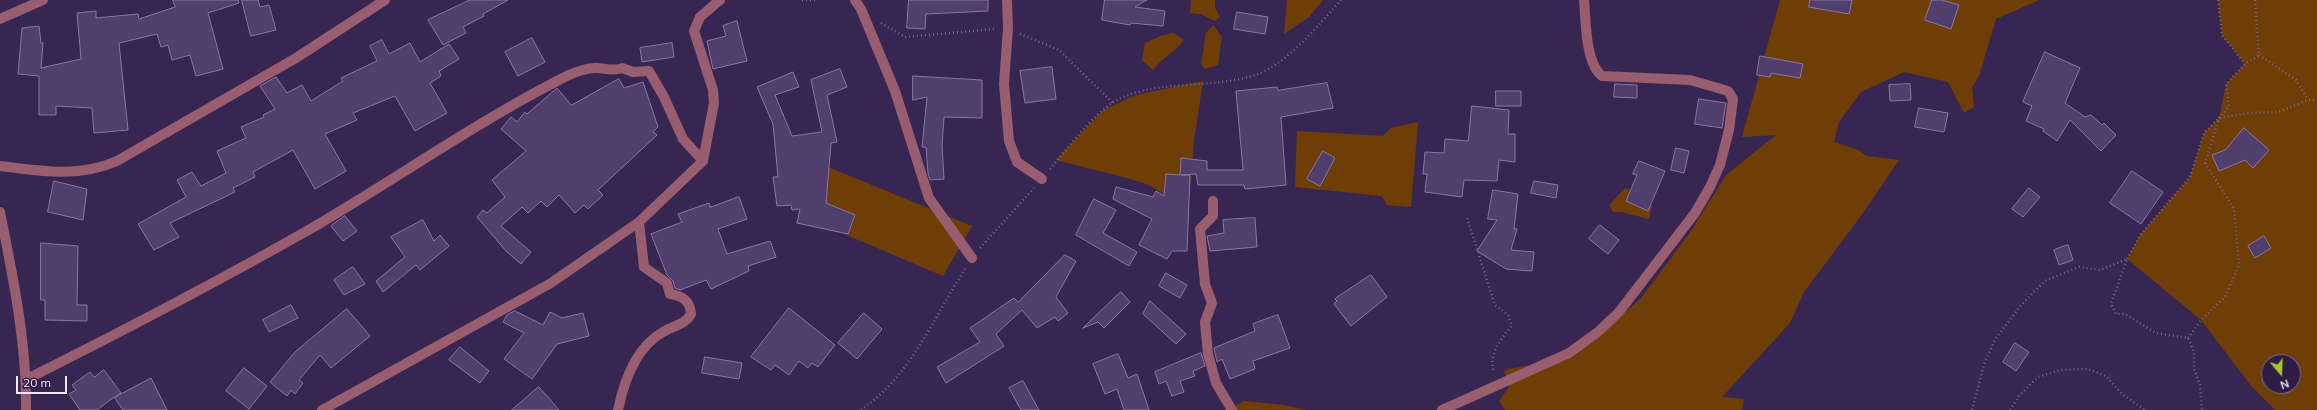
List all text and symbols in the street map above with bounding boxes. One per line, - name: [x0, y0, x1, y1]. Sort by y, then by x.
- north arrow: [2261, 354, 2301, 394]
- scale bar: [18, 368, 69, 394]
- text: 20 m: [23, 375, 51, 390]
- text: N: [2278, 376, 2291, 392]

